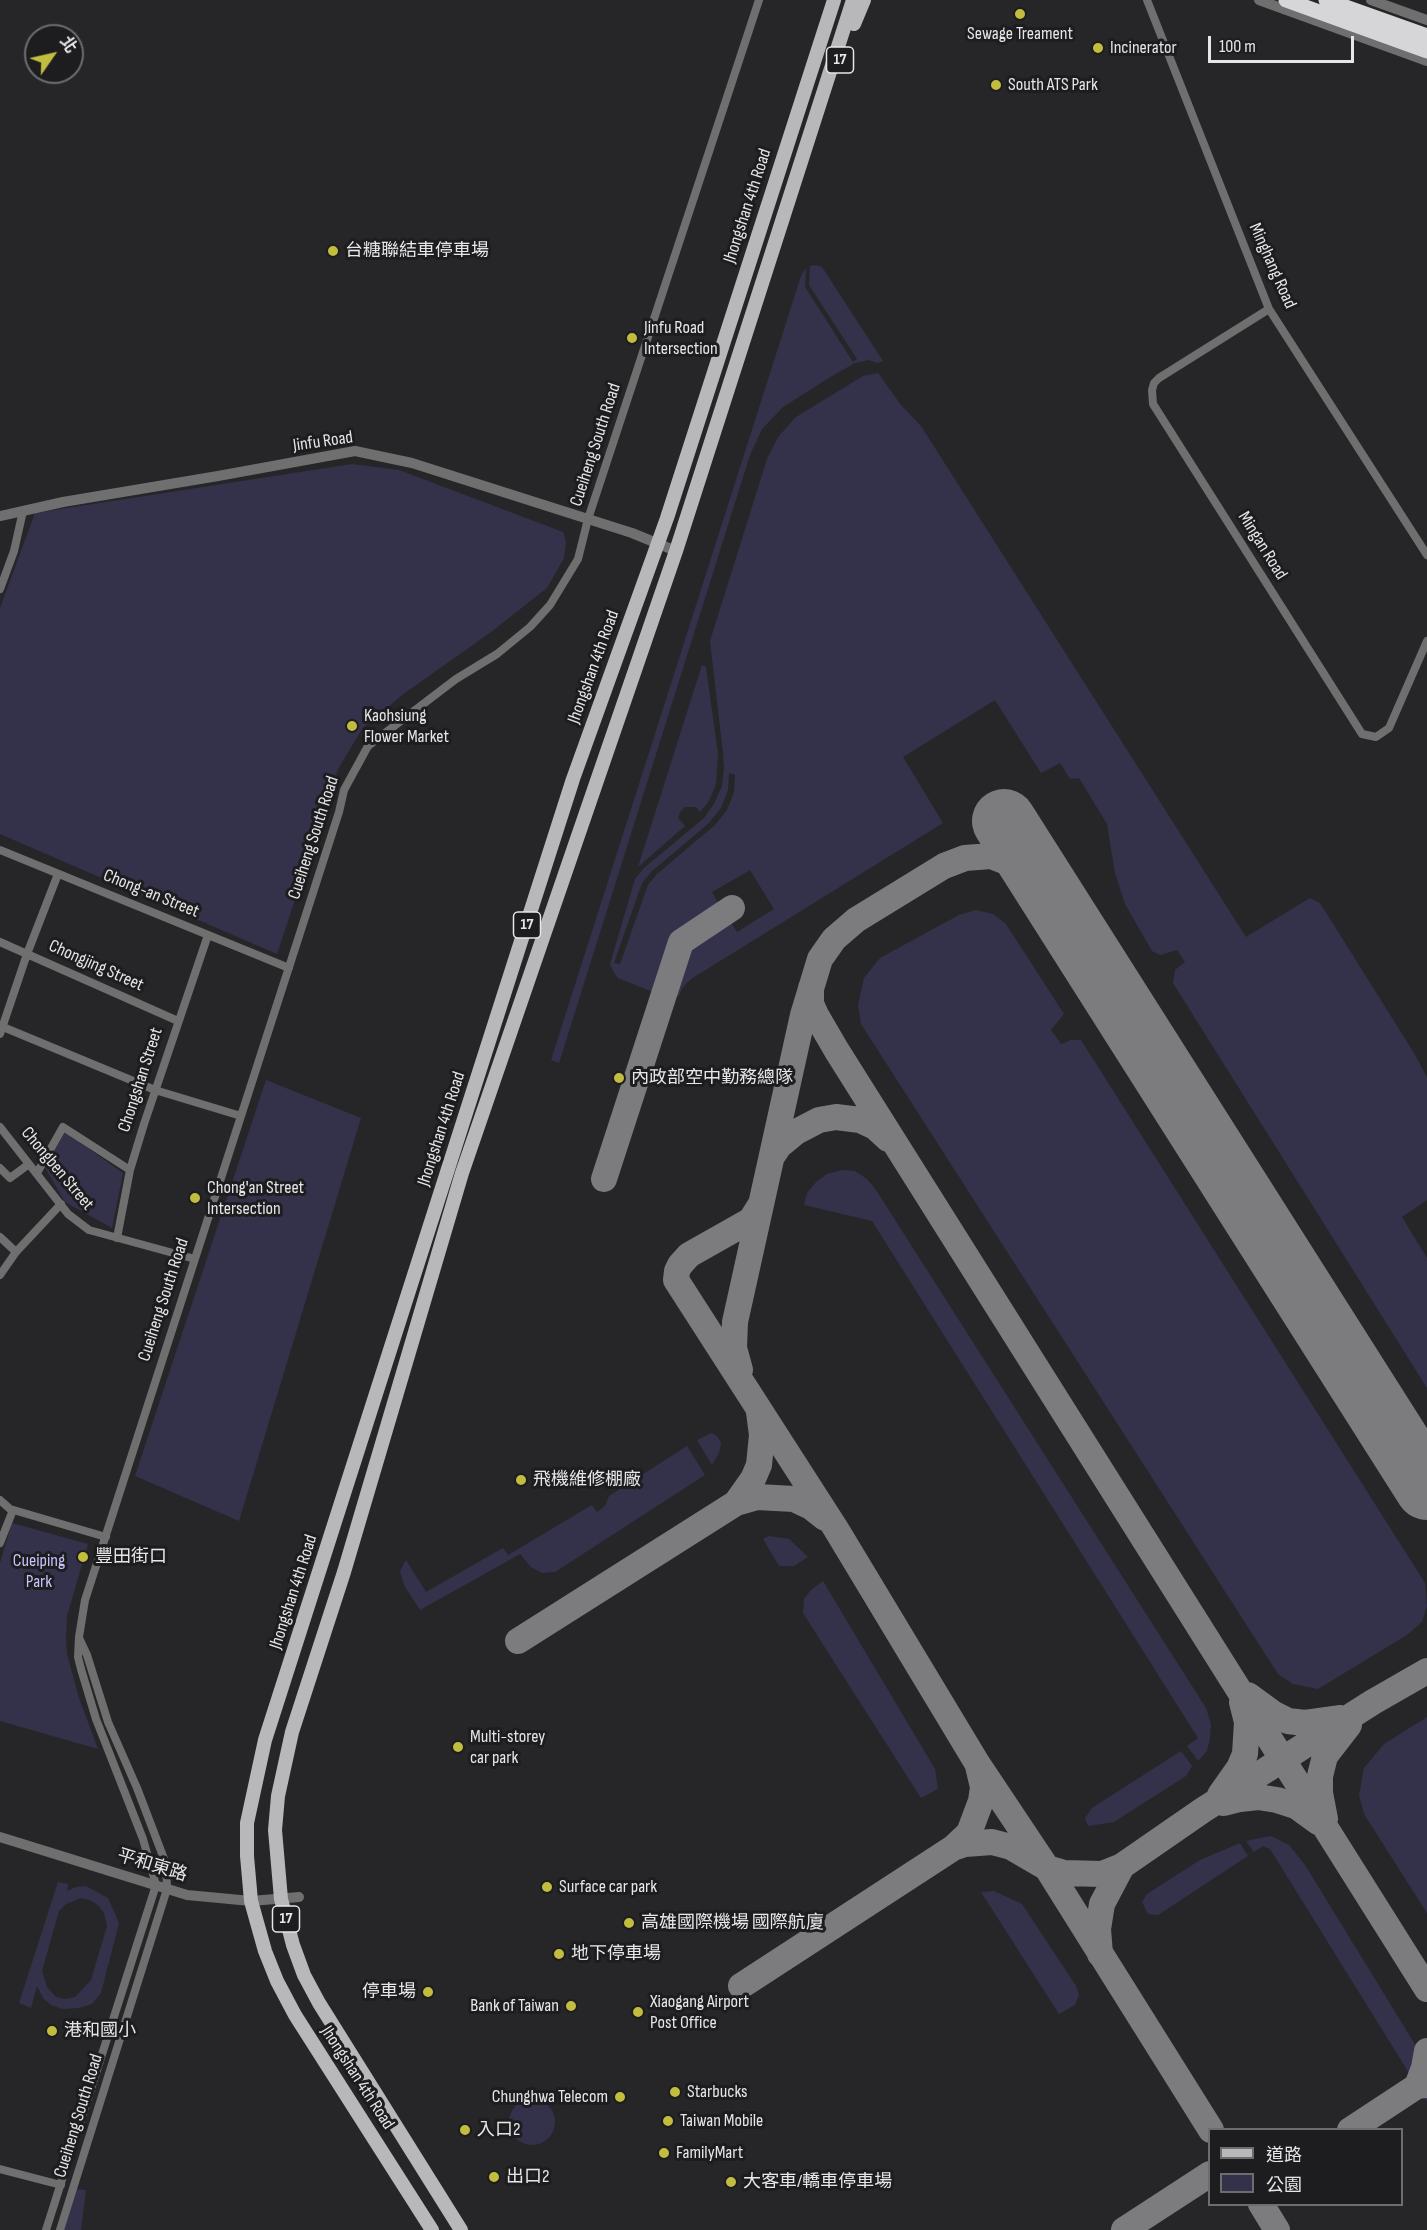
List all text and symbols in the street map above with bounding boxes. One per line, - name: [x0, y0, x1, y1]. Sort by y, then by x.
- marker: Sewage Treament: [1013, 7, 1027, 21]
- place label: Sewage Treament: [967, 23, 1073, 45]
- north arrow: [24, 24, 84, 84]
- scale bar: [1211, 24, 1356, 62]
- text: 北: [55, 33, 80, 57]
- text: 100 m: [1219, 36, 1256, 57]
- place label: Incinerator: [1110, 37, 1177, 59]
- marker: Incinerator: [1091, 41, 1105, 55]
- road number: 17: [826, 47, 854, 73]
- place label: South ATS Park: [1008, 74, 1098, 96]
- marker: South ATS Park: [989, 78, 1003, 92]
- street label: Jhongshan 4th Road: [719, 146, 777, 266]
- street label: Minghang Road: [1244, 220, 1300, 312]
- place label: 台糖聯結車停車場: [345, 240, 489, 262]
- marker: 台糖聯結車停車場: [326, 244, 340, 258]
- place label: Jinfu Road Intersection: [644, 317, 718, 360]
- marker: Jinfu Road Intersection: [625, 331, 639, 345]
- street label: Cueiheng South Road: [566, 381, 626, 509]
- street label: Jinfu Road: [292, 427, 354, 457]
- street label: Mingan Road: [1233, 508, 1291, 584]
- street label: Jhongshan 4th Road: [564, 607, 624, 727]
- place label: Kaohsiung Flower Market: [364, 705, 449, 748]
- marker: Kaohsiung Flower Market: [345, 719, 359, 733]
- street label: Cueiheng South Road: [284, 774, 344, 902]
- street label: Chong-an Street: [100, 865, 202, 923]
- road number: 17: [514, 912, 540, 938]
- street label: Chongjing Street: [45, 935, 147, 997]
- street label: Chongshan Street: [114, 1025, 168, 1135]
- place label: 內政部空中勤務總隊: [631, 1067, 793, 1089]
- street label: Jhongshan 4th Road: [413, 1069, 471, 1189]
- marker: 內政部空中勤務總隊: [612, 1071, 626, 1085]
- street label: Chongben Street: [16, 1123, 98, 1215]
- place label: Chong'an Street Intersection: [207, 1177, 304, 1220]
- marker: Chong'an Street Intersection: [188, 1191, 202, 1205]
- street label: Cueiheng South Road: [134, 1236, 194, 1364]
- place label: 飛機維修棚廠: [533, 1469, 641, 1491]
- marker: 飛機維修棚廠: [514, 1473, 528, 1487]
- street label: Jhongshan 4th Road: [265, 1532, 323, 1652]
- place label: 豐田街口: [95, 1546, 167, 1568]
- park label: Cueiping Park: [13, 1550, 65, 1592]
- marker: 豐田街口: [76, 1550, 90, 1564]
- place label: Multi-storey car park: [470, 1726, 545, 1768]
- marker: Multi-storey car park: [451, 1740, 465, 1754]
- street label: 平和東路: [114, 1845, 190, 1887]
- place label: Surface car park: [559, 1876, 657, 1898]
- marker: Surface car park: [540, 1880, 554, 1894]
- road number: 17: [272, 1906, 300, 1932]
- place label: 高雄國際機場 國際航廈: [641, 1912, 824, 1934]
- marker: 高雄國際機場 國際航廈: [622, 1916, 636, 1930]
- place label: 地下停車場: [571, 1943, 661, 1965]
- marker: 地下停車場: [552, 1947, 566, 1961]
- place label: 停車場: [362, 1981, 416, 2003]
- marker: 停車場: [421, 1985, 435, 1999]
- place label: Xiaogang Airport Post Office: [650, 1991, 749, 2034]
- place label: Bank of Taiwan: [470, 1995, 559, 2017]
- marker: Bank of Taiwan: [564, 1999, 578, 2013]
- marker: Xiaogang Airport Post Office: [631, 2005, 645, 2019]
- place label: 港和國小: [64, 2020, 136, 2042]
- street label: Jhongshan 4th Road: [316, 2022, 398, 2134]
- marker: 港和國小: [45, 2024, 59, 2038]
- street label: Cueiheng South Road: [50, 2052, 108, 2180]
- place label: Starbucks: [687, 2081, 747, 2103]
- marker: Starbucks: [668, 2085, 682, 2099]
- place label: Chunghwa Telecom: [492, 2086, 608, 2108]
- marker: Chunghwa Telecom: [613, 2090, 627, 2104]
- place label: Taiwan Mobile: [680, 2110, 763, 2132]
- marker: Taiwan Mobile: [661, 2114, 675, 2128]
- place label: 入口2: [477, 2119, 520, 2141]
- marker: 入口2: [458, 2123, 472, 2137]
- legend: [1208, 2128, 1403, 2206]
- place label: FamilyMart: [676, 2142, 743, 2164]
- text: 道路: [1266, 2145, 1302, 2166]
- marker: FamilyMart: [657, 2146, 671, 2160]
- place label: 出口2: [506, 2166, 549, 2188]
- marker: 出口2: [487, 2170, 501, 2184]
- place label: 大客車/轎車停車場: [743, 2171, 892, 2193]
- marker: 大客車/轎車停車場: [724, 2175, 738, 2189]
- text: 公園: [1266, 2175, 1302, 2196]

